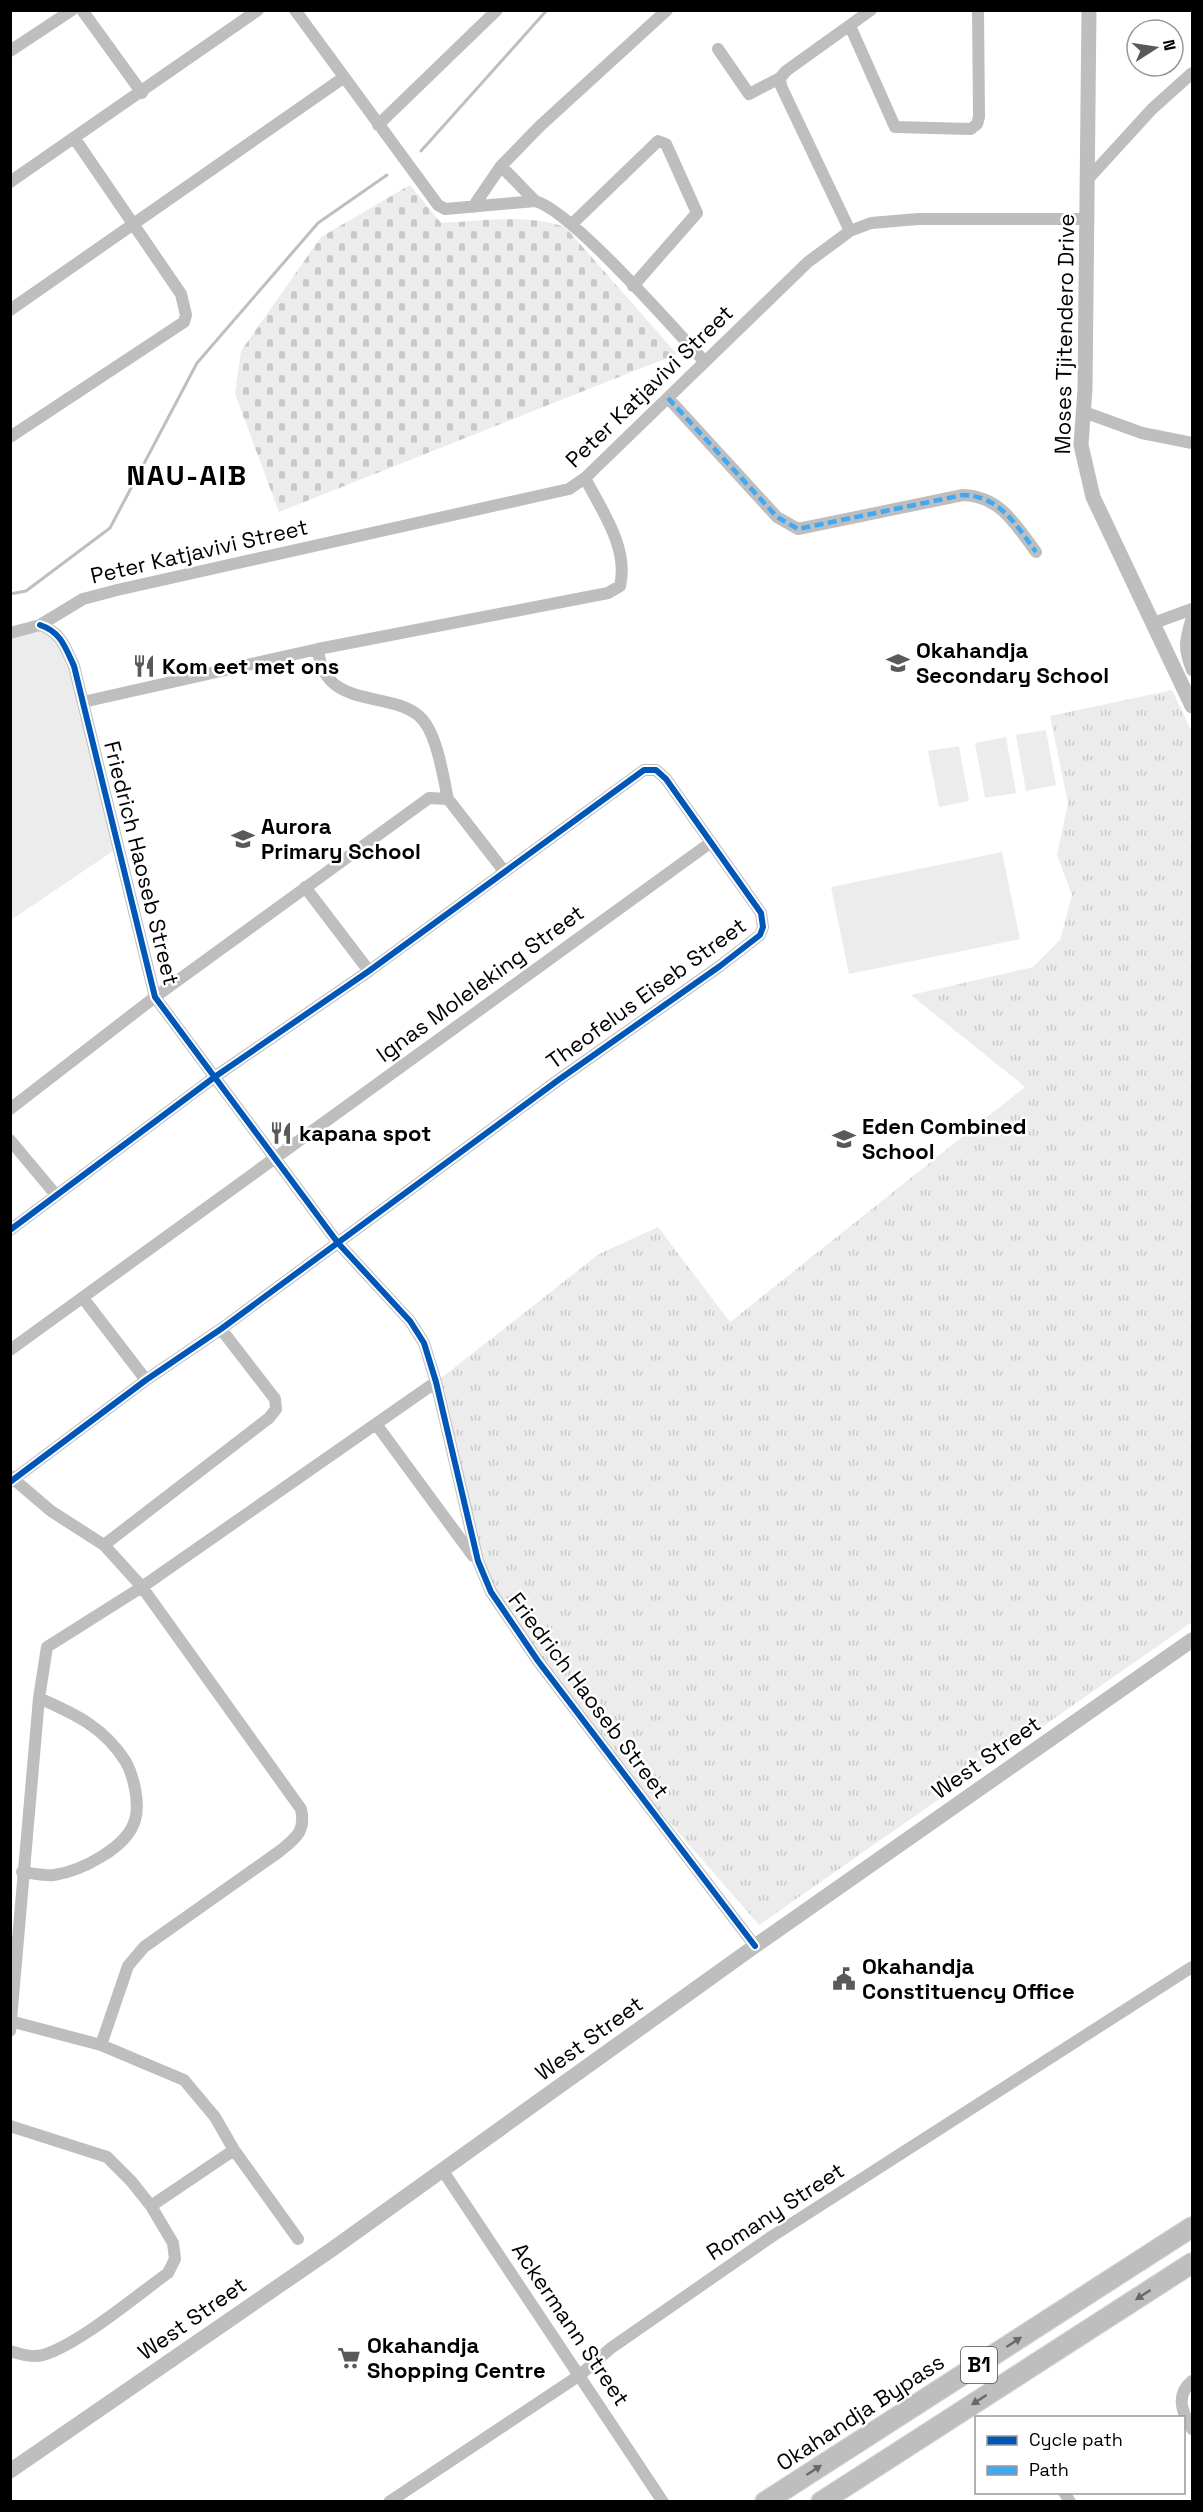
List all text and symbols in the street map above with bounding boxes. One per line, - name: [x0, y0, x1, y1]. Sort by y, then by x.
- north arrow: [1125, 18, 1185, 78]
- text: N: [1158, 38, 1181, 52]
- street label: Moses Tjitendero Drive: [1048, 213, 1080, 455]
- street label: Peter Katjavivi Street: [559, 299, 739, 473]
- district label: NAU-AIB: [126, 457, 248, 493]
- street label: Peter Katjavivi Street: [87, 512, 311, 590]
- place label: Okahandja Secondary School: [916, 636, 1109, 689]
- school or university icon: Okahandja Secondary School: [885, 650, 911, 676]
- place label: Kom eet met ons: [162, 652, 339, 680]
- restaurant icon: Kom eet met ons: [131, 653, 157, 679]
- street label: Friedrich Haoseb Street: [98, 738, 186, 988]
- place label: Aurora Primary School: [261, 812, 421, 865]
- school or university icon: Aurora Primary School: [230, 826, 256, 852]
- street label: Ignas Moleleking Street: [371, 898, 589, 1068]
- street label: Theofelus Eiseb Street: [541, 911, 751, 1075]
- place label: Eden Combined School: [862, 1112, 1027, 1165]
- place label: kapana spot: [299, 1119, 431, 1147]
- restaurant icon: kapana spot: [268, 1120, 294, 1146]
- school or university icon: Eden Combined School: [831, 1126, 857, 1152]
- street label: Friedrich Haoseb Street: [502, 1586, 676, 1804]
- street label: West Street: [926, 1709, 1046, 1805]
- place label: Okahandja Constituency Office: [862, 1952, 1075, 2005]
- public building icon: Okahandja Constituency Office: [831, 1966, 857, 1992]
- street label: West Street: [530, 1990, 648, 2086]
- street label: Romany Street: [701, 2156, 849, 2266]
- street label: Ackermann Street: [506, 2237, 636, 2411]
- street label: West Street: [132, 2270, 252, 2366]
- one-way arrow: [1135, 2289, 1151, 2300]
- place label: Okahandja Shopping Centre: [367, 2331, 546, 2384]
- one-way arrow: [1006, 2337, 1022, 2348]
- supermarket icon: Okahandja Shopping Centre: [336, 2345, 362, 2371]
- street label: Okahandja Bypass: [771, 2347, 949, 2477]
- road number: B1: [961, 2347, 997, 2383]
- one-way arrow: [971, 2394, 987, 2405]
- legend: [975, 2416, 1185, 2494]
- text: Cycle path: [1029, 2428, 1123, 2451]
- text: Path: [1029, 2458, 1069, 2481]
- one-way arrow: [806, 2465, 822, 2476]

